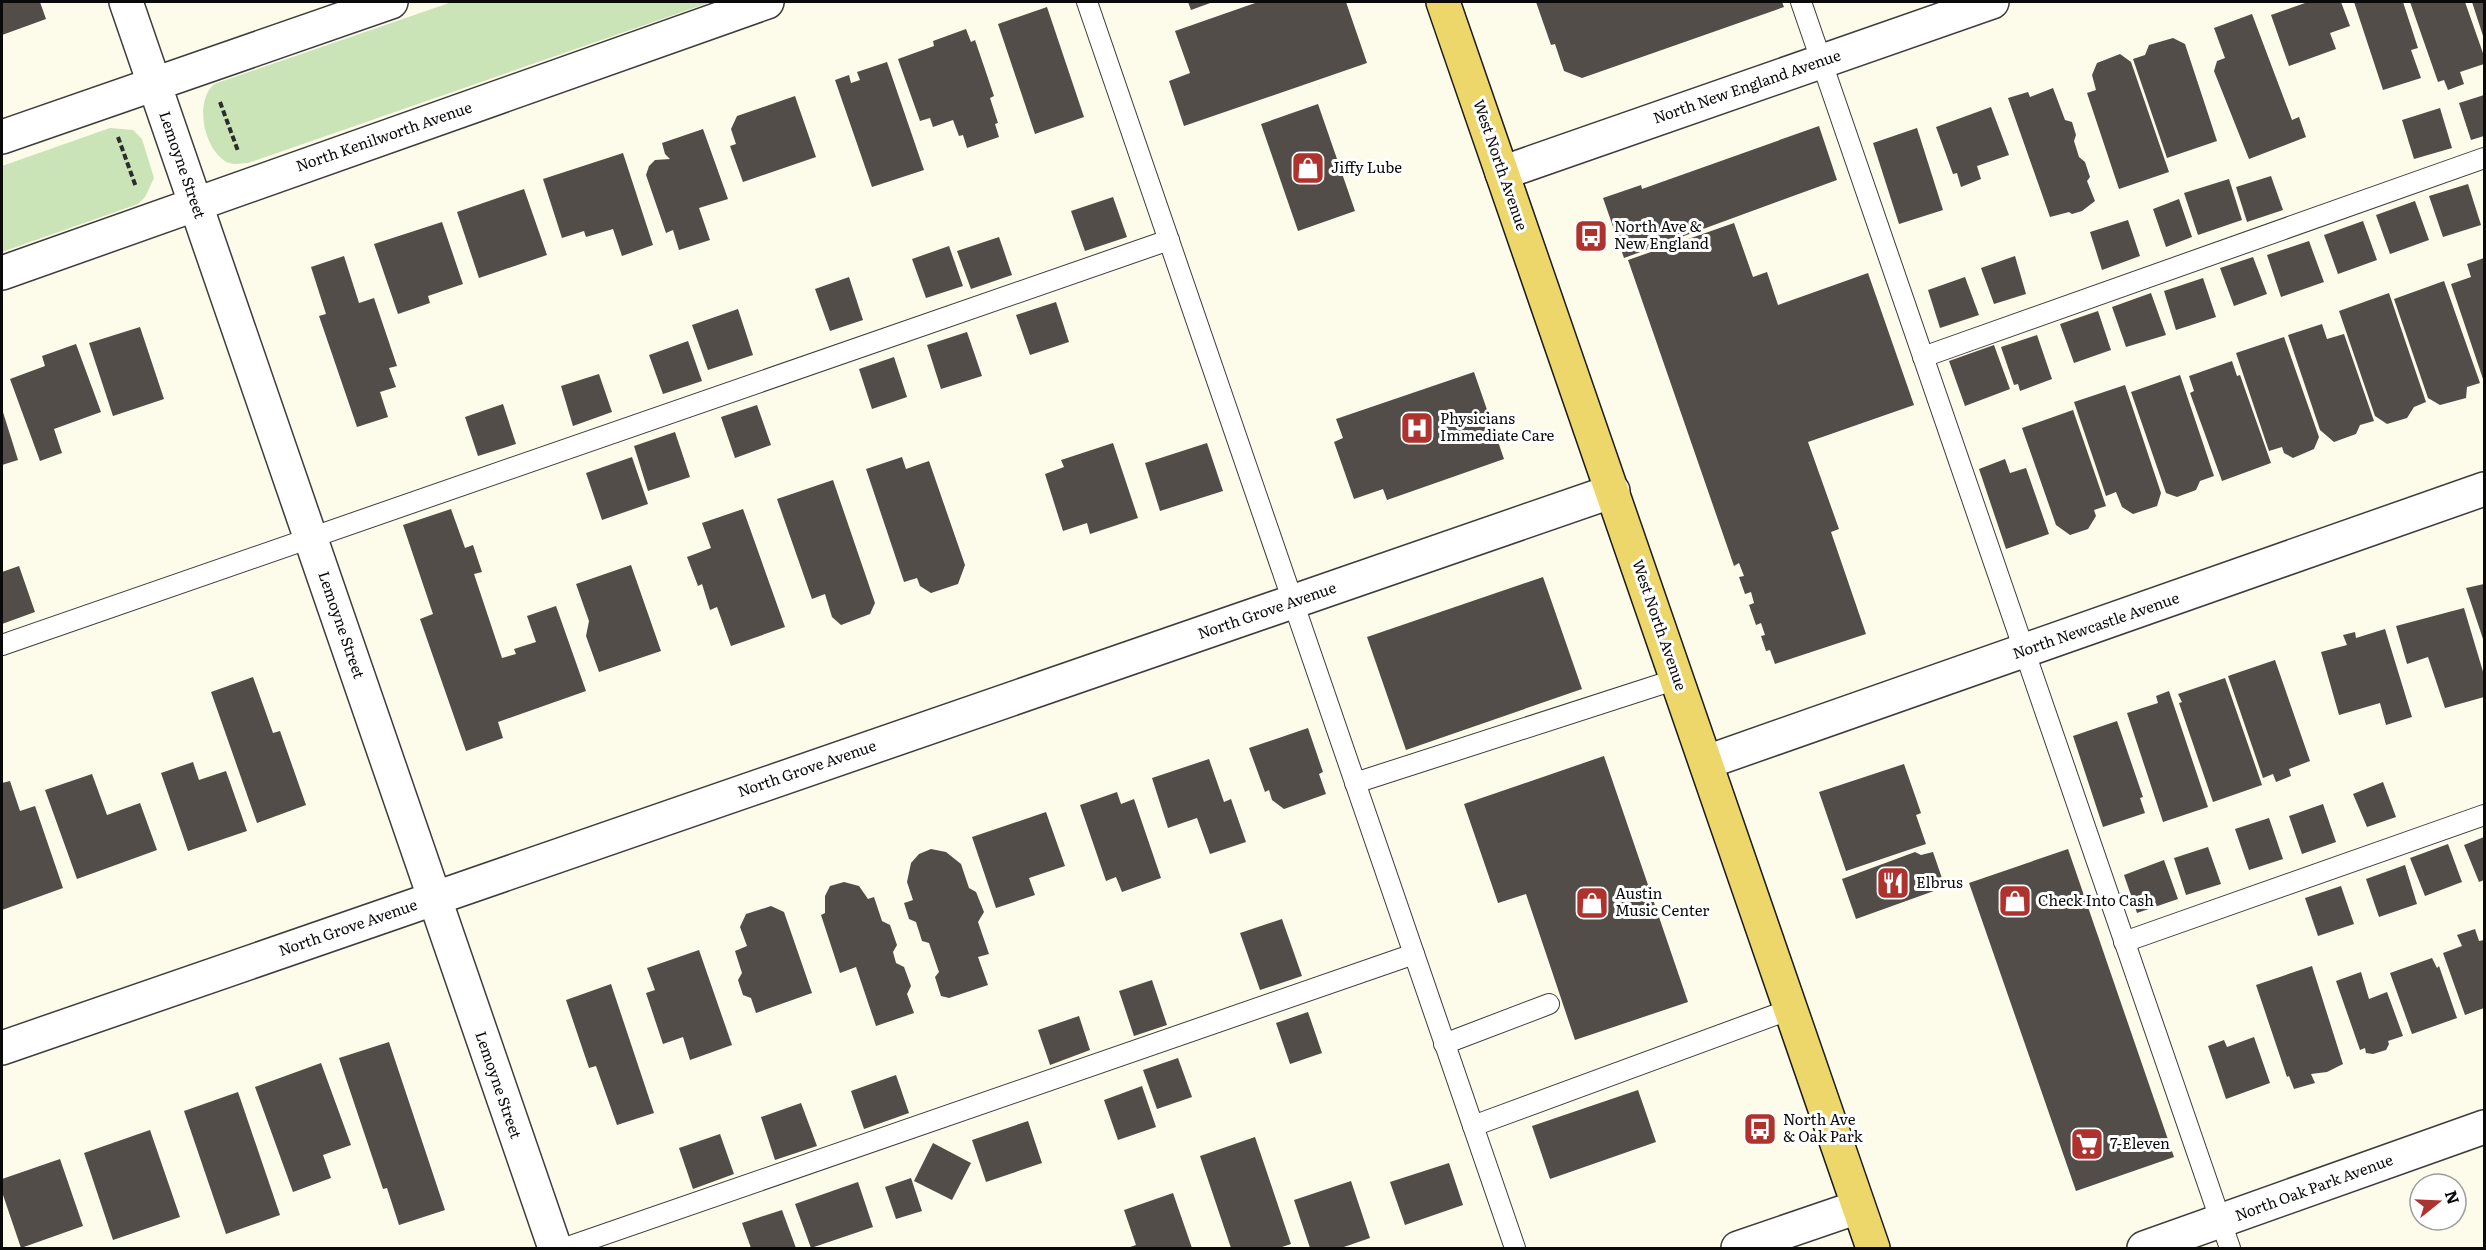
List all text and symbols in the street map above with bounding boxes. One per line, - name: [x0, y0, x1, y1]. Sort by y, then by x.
- street label: North New England Avenue: [1650, 43, 1844, 129]
- street label: North Kenilworth Avenue: [292, 95, 475, 177]
- street label: West North Avenue: [1468, 96, 1535, 233]
- street label: Lemoyne Street: [154, 108, 213, 221]
- shop icon: Jiffy Lube: [1290, 150, 1326, 186]
- place label: Jiffy Lube: [1331, 155, 1402, 178]
- place label: North Ave & New England: [1614, 214, 1709, 254]
- bus stop icon: North Ave & New England: [1573, 218, 1609, 254]
- place label: Physicians Immediate Care: [1440, 406, 1555, 446]
- hospital icon: Physicians Immediate Care: [1399, 410, 1435, 446]
- street label: West North Avenue: [1627, 556, 1694, 693]
- street label: Lemoyne Street: [313, 568, 372, 681]
- street label: North Grove Avenue: [1194, 575, 1339, 644]
- street label: North Newcastle Avenue: [2009, 585, 2182, 664]
- street label: North Grove Avenue: [734, 733, 879, 802]
- restaurant icon: Elbrus: [1875, 865, 1911, 901]
- place label: Elbrus: [1916, 870, 1963, 893]
- place label: Austin Music Center: [1615, 881, 1709, 921]
- shop icon: Check Into Cash: [1997, 883, 2033, 919]
- shop icon: Austin Music Center: [1574, 885, 1610, 921]
- place label: Check Into Cash: [2038, 888, 2154, 911]
- street label: North Grove Avenue: [275, 892, 420, 961]
- street label: Lemoyne Street: [470, 1028, 529, 1141]
- place label: North Ave & Oak Park: [1783, 1107, 1864, 1147]
- bus stop icon: North Ave & Oak Park: [1742, 1111, 1778, 1147]
- supermarket icon: 7-Eleven: [2069, 1126, 2105, 1162]
- place label: 7-Eleven: [2110, 1131, 2170, 1154]
- street label: North Oak Park Avenue: [2231, 1147, 2396, 1226]
- north arrow: [2408, 1172, 2468, 1232]
- text: N: [2440, 1187, 2467, 1207]

